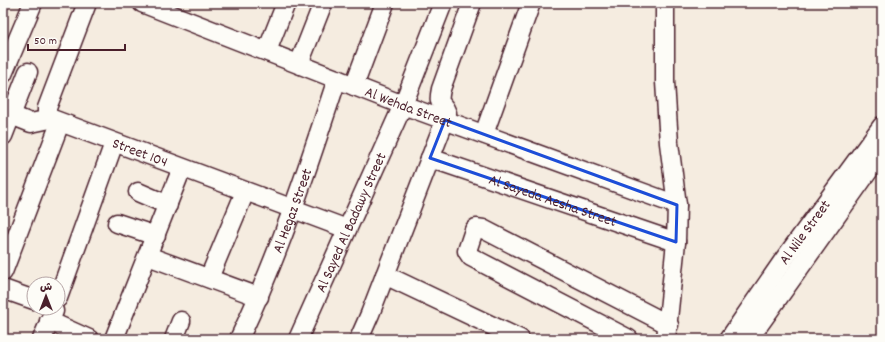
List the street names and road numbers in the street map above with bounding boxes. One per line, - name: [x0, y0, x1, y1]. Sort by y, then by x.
- street label: Al Wehda Street: [361, 82, 455, 135]
- street label: Street 104: [109, 133, 171, 174]
- street label: Al Sayed Al Badawy Street: [311, 149, 393, 297]
- street label: Al Hegaz Street: [268, 165, 319, 257]
- street label: Al Sayeda Aesha Street: [485, 170, 620, 234]
- street label: Al Nile Street: [775, 196, 837, 270]

